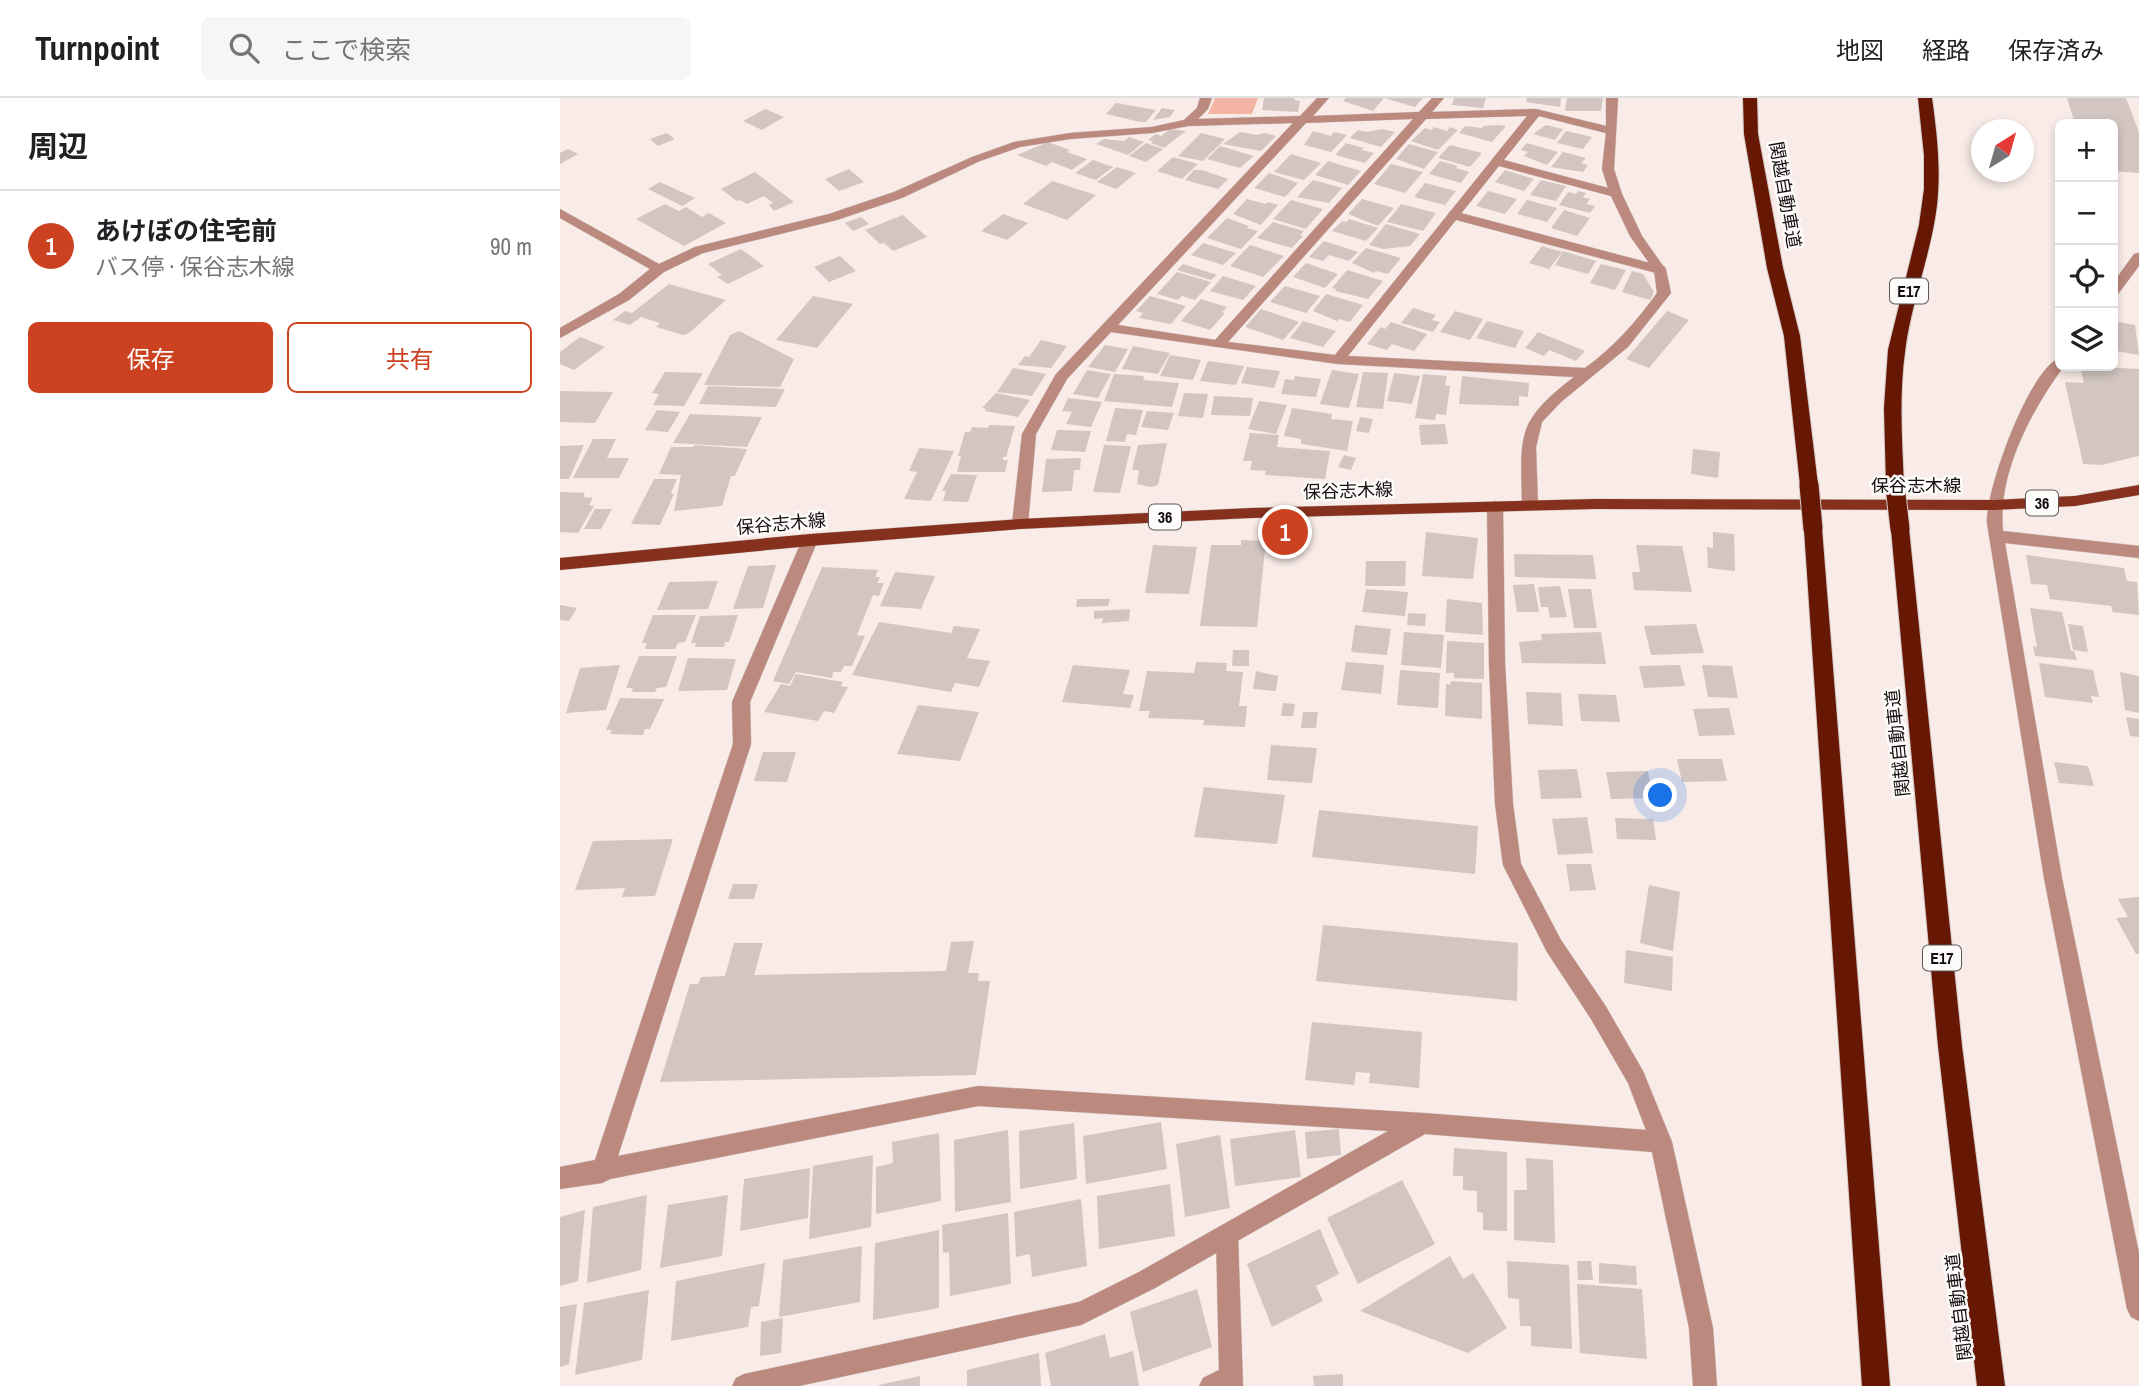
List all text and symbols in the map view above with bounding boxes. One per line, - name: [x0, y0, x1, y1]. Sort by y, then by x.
- search box: [201, 17, 691, 80]
- text: Turnpoint: [35, 26, 159, 70]
- icon: search: [225, 29, 263, 67]
- text: ここで検索: [281, 32, 411, 67]
- text: 地図: [1836, 34, 1884, 66]
- text: 経路: [1922, 34, 1970, 66]
- text: 保存済み: [2008, 34, 2104, 66]
- north arrow: [1971, 119, 2034, 182]
- map controls: [2055, 119, 2118, 371]
- button: +: [2055, 119, 2118, 182]
- text: 周辺: [28, 126, 88, 166]
- street label: 関越自動車道: [1764, 140, 1807, 250]
- button: −: [2055, 182, 2118, 245]
- text: あけぼの住宅前: [95, 213, 277, 248]
- text: 1: [46, 231, 56, 262]
- text: 90 m: [490, 231, 532, 262]
- button: locate: [2055, 245, 2118, 308]
- text: バス停 · 保谷志木線: [95, 251, 295, 282]
- road number: E17: [1890, 279, 1928, 304]
- button: layers: [2055, 308, 2118, 371]
- button: 保存: [28, 322, 273, 393]
- button: 共有: [287, 322, 532, 393]
- street label: 保谷志木線: [1871, 473, 1961, 498]
- street label: 保谷志木線: [1303, 476, 1393, 505]
- road number: 36: [2026, 490, 2058, 516]
- road number: 36: [1149, 504, 1181, 530]
- pin: 1: [1262, 506, 1308, 558]
- street label: 保谷志木線: [735, 507, 827, 540]
- street label: 関越自動車道: [1879, 688, 1916, 798]
- your location: [1643, 778, 1677, 812]
- road number: E17: [1923, 946, 1961, 971]
- street label: 関越自動車道: [1940, 1252, 1977, 1362]

